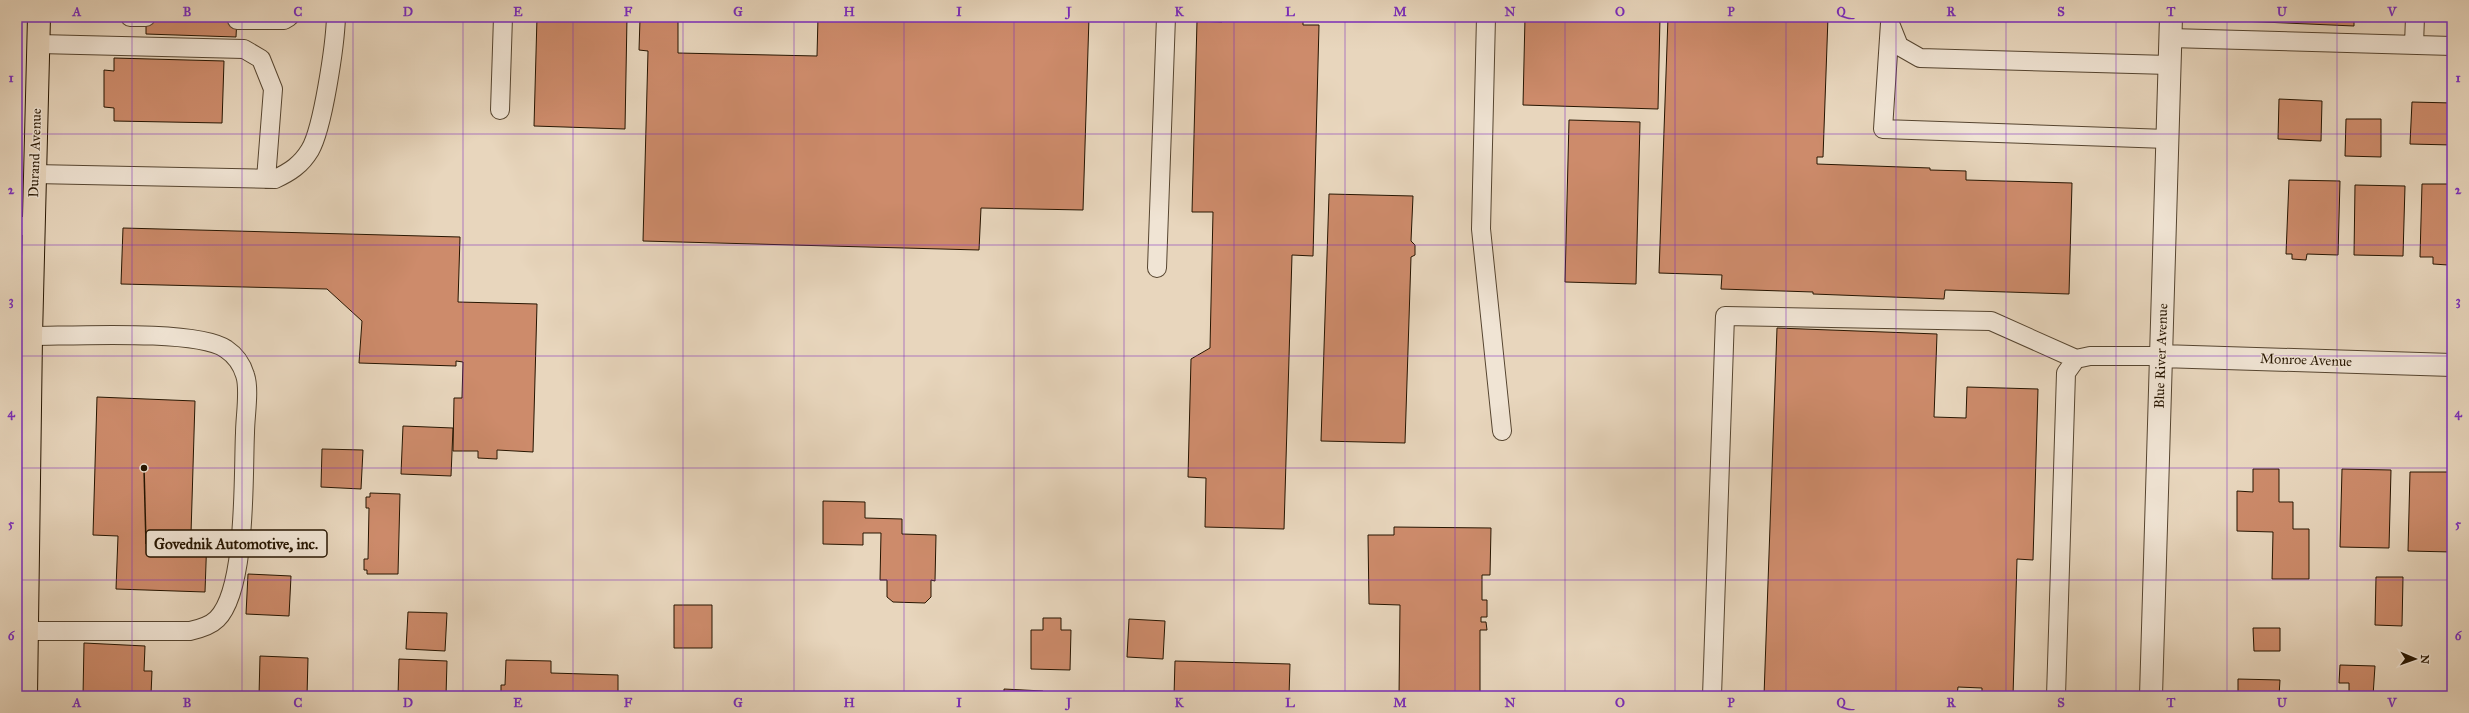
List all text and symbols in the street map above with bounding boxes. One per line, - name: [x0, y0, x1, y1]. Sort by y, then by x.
- text: A: [72, 4, 82, 20]
- text: B: [183, 4, 192, 20]
- text: C: [294, 4, 303, 20]
- text: D: [403, 4, 413, 20]
- text: E: [513, 4, 523, 20]
- text: F: [624, 4, 633, 20]
- text: G: [733, 4, 743, 20]
- text: H: [843, 4, 855, 20]
- text: I: [956, 4, 962, 20]
- text: J: [1064, 4, 1072, 20]
- text: K: [1174, 4, 1184, 20]
- text: L: [1285, 4, 1295, 20]
- text: M: [1393, 4, 1407, 20]
- text: N: [1504, 4, 1516, 20]
- text: O: [1615, 4, 1625, 20]
- text: P: [1727, 4, 1735, 20]
- text: Q: [1836, 4, 1855, 20]
- text: R: [1946, 4, 1956, 20]
- text: S: [2057, 4, 2065, 20]
- text: T: [2166, 4, 2176, 20]
- text: U: [2277, 4, 2288, 20]
- text: V: [2386, 4, 2397, 20]
- text: 1: [8, 70, 14, 86]
- text: 1: [2455, 70, 2461, 86]
- street label: Durand Avenue: [25, 108, 45, 198]
- text: 2: [8, 182, 15, 198]
- text: 2: [2455, 182, 2462, 198]
- text: 3: [8, 293, 14, 309]
- text: 3: [2455, 293, 2461, 309]
- street label: Blue River Avenue: [2151, 303, 2171, 409]
- street label: Monroe Avenue: [2260, 350, 2353, 370]
- text: 4: [7, 405, 15, 421]
- text: 4: [2454, 405, 2462, 421]
- text: 5: [8, 516, 15, 532]
- text: 5: [2455, 516, 2462, 532]
- callout: Govednik Automotive, inc.: [146, 530, 327, 557]
- text: Govednik Automotive, inc.: [154, 535, 318, 553]
- text: 6: [8, 628, 16, 644]
- text: 6: [2455, 628, 2463, 644]
- north arrow: [2395, 639, 2435, 679]
- text: N: [2418, 654, 2431, 665]
- text: A: [72, 695, 82, 711]
- text: B: [183, 695, 192, 711]
- text: C: [294, 695, 303, 711]
- text: D: [403, 695, 413, 711]
- text: E: [513, 695, 523, 711]
- text: F: [624, 695, 633, 711]
- text: G: [733, 695, 743, 711]
- text: H: [843, 695, 855, 711]
- text: I: [956, 695, 962, 711]
- text: J: [1064, 695, 1072, 711]
- text: K: [1174, 695, 1184, 711]
- text: L: [1285, 695, 1295, 711]
- text: M: [1393, 695, 1407, 711]
- text: N: [1504, 695, 1516, 711]
- text: O: [1615, 695, 1625, 711]
- text: P: [1727, 695, 1735, 711]
- text: Q: [1836, 695, 1855, 711]
- text: R: [1946, 695, 1956, 711]
- text: S: [2057, 695, 2065, 711]
- text: T: [2166, 695, 2176, 711]
- text: U: [2277, 695, 2288, 711]
- text: V: [2386, 695, 2397, 711]

